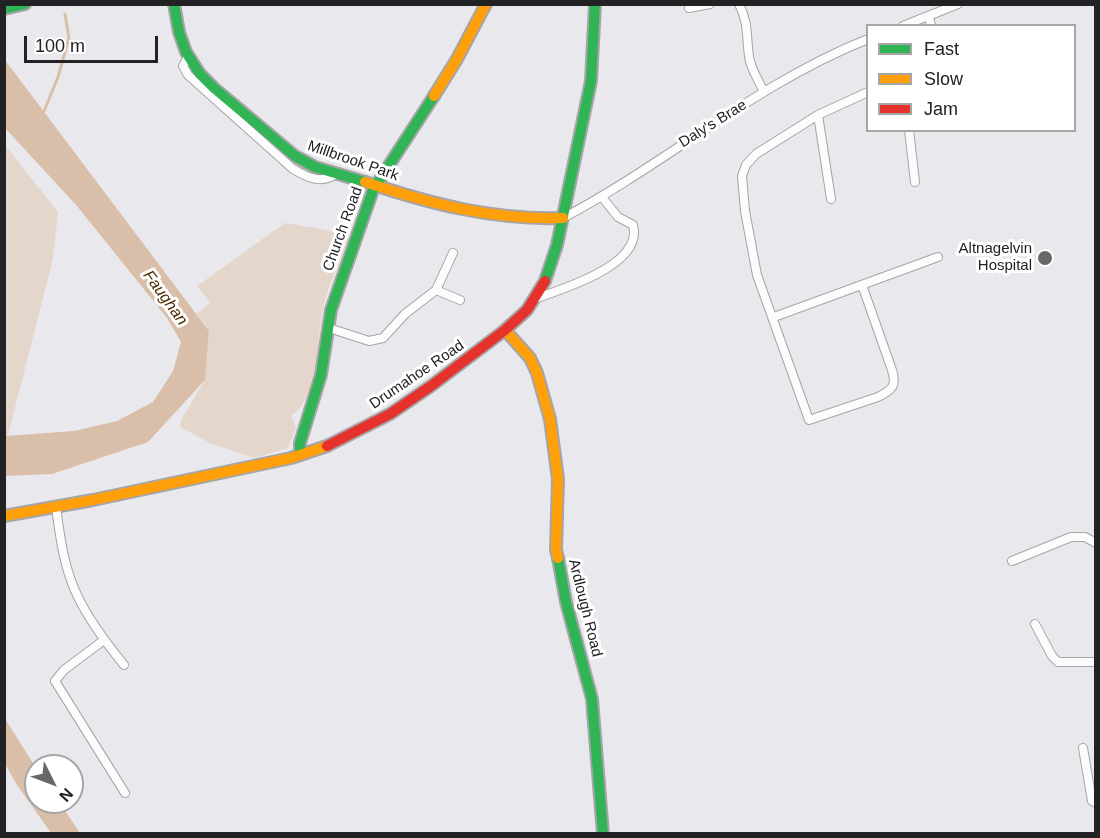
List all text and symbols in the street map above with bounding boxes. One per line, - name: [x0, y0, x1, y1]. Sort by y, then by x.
- scale bar: [27, 24, 160, 62]
- legend: [866, 24, 1076, 132]
- text: 100 m: [35, 36, 85, 56]
- text: Fast: [924, 39, 959, 59]
- text: Slow: [924, 69, 963, 89]
- street label: Daly's Brae: [676, 96, 750, 152]
- text: Jam: [924, 99, 958, 119]
- street label: Millbrook Park: [305, 137, 401, 185]
- street label: Church Road: [319, 184, 367, 274]
- place label: Altnagelvin Hospital: [959, 240, 1032, 275]
- marker: Altnagelvin Hospital: [1036, 249, 1054, 267]
- water label: Faughan: [139, 267, 191, 329]
- street label: Drumahoe Road: [366, 337, 468, 413]
- street label: Ardlough Road: [564, 557, 606, 659]
- north arrow: [24, 754, 84, 814]
- text: N: [56, 785, 76, 805]

